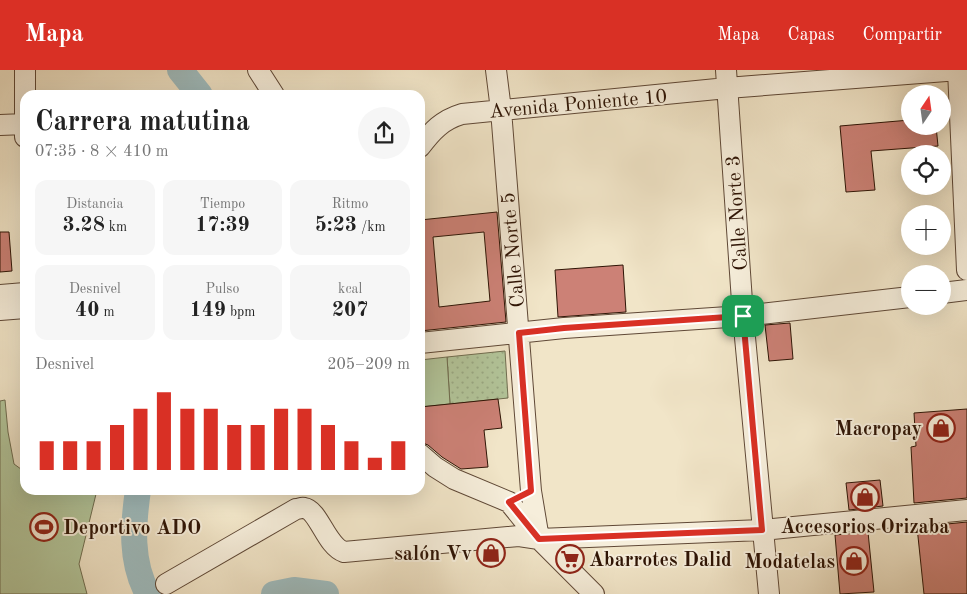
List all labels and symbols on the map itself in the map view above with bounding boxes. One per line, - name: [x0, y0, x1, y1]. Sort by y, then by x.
- north arrow: [901, 85, 951, 135]
- street label: Avenida Poniente 10: [488, 87, 668, 123]
- street label: Calle Norte 3: [724, 154, 752, 271]
- street label: Calle Norte 5: [499, 191, 529, 308]
- pin: [722, 295, 764, 337]
- shop icon: Macropay: [926, 413, 956, 443]
- place label: Macropay: [835, 420, 922, 440]
- shop icon: Accesorios Orizaba: [850, 482, 880, 512]
- sports icon: Deportivo ADO: [29, 512, 59, 542]
- place label: Accesorios Orizaba: [781, 518, 950, 538]
- place label: Deportivo ADO: [63, 519, 201, 539]
- shop icon: salón Vv: [476, 538, 506, 568]
- supermarket icon: Abarrotes Dalid: [555, 544, 585, 574]
- place label: salón Vv: [394, 545, 472, 565]
- shop icon: Modatelas: [839, 546, 869, 576]
- place label: Abarrotes Dalid: [589, 551, 732, 571]
- place label: Modatelas: [745, 553, 835, 573]

